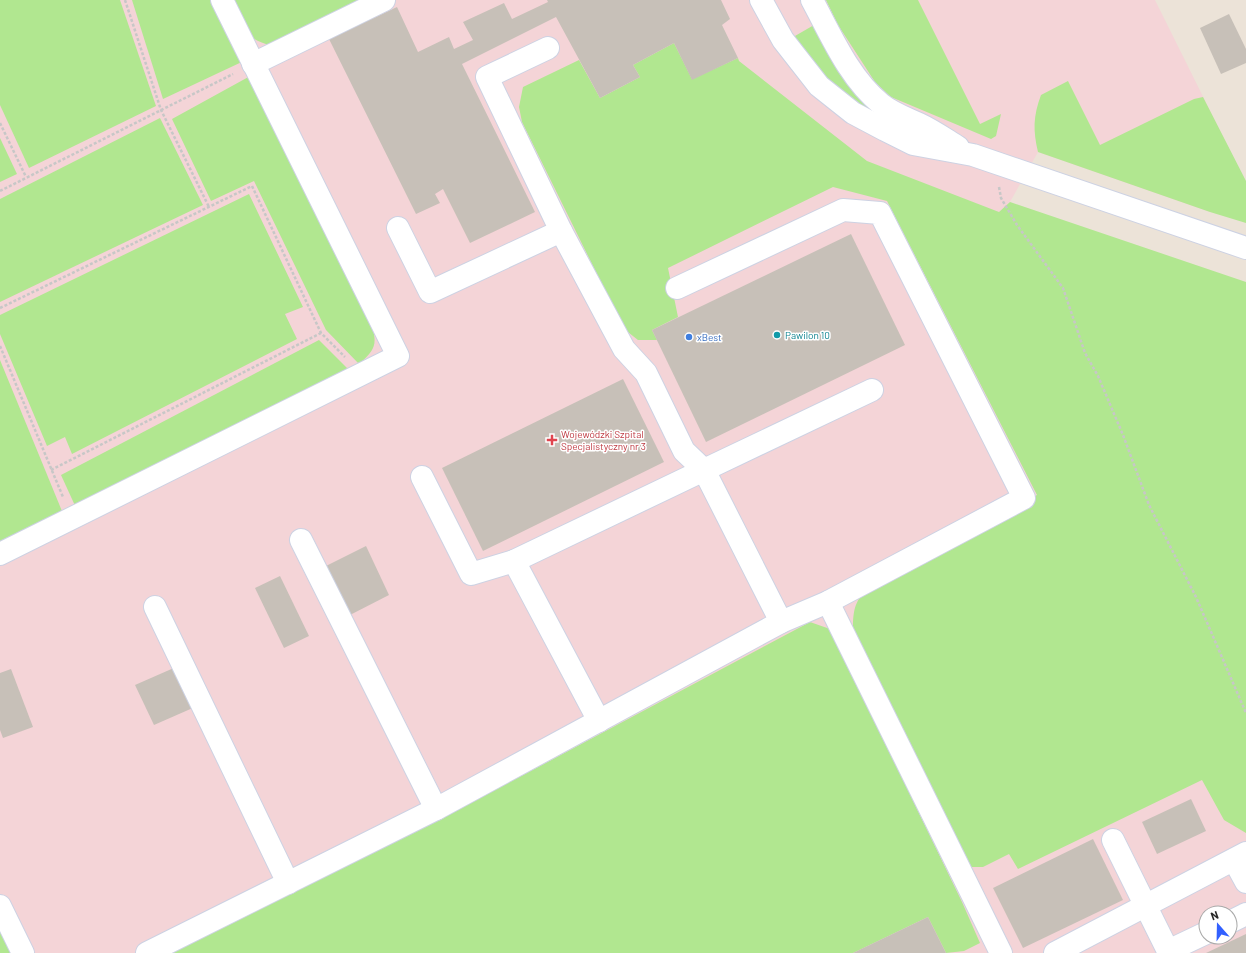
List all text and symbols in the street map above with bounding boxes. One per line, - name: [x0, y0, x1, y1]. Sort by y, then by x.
- place label: Pawilon 10: [785, 329, 830, 341]
- marker: Pawilon 10: [772, 330, 782, 340]
- place label: xBest: [697, 331, 722, 343]
- marker: xBest: [684, 332, 694, 342]
- place label: Wojewódzki Szpital Specjalistyczny nr 3: [561, 428, 646, 452]
- marker: Wojewódzki Szpital Specjalistyczny nr 3: [546, 434, 558, 446]
- north arrow: [1198, 905, 1238, 945]
- text: N: [1209, 908, 1220, 922]

